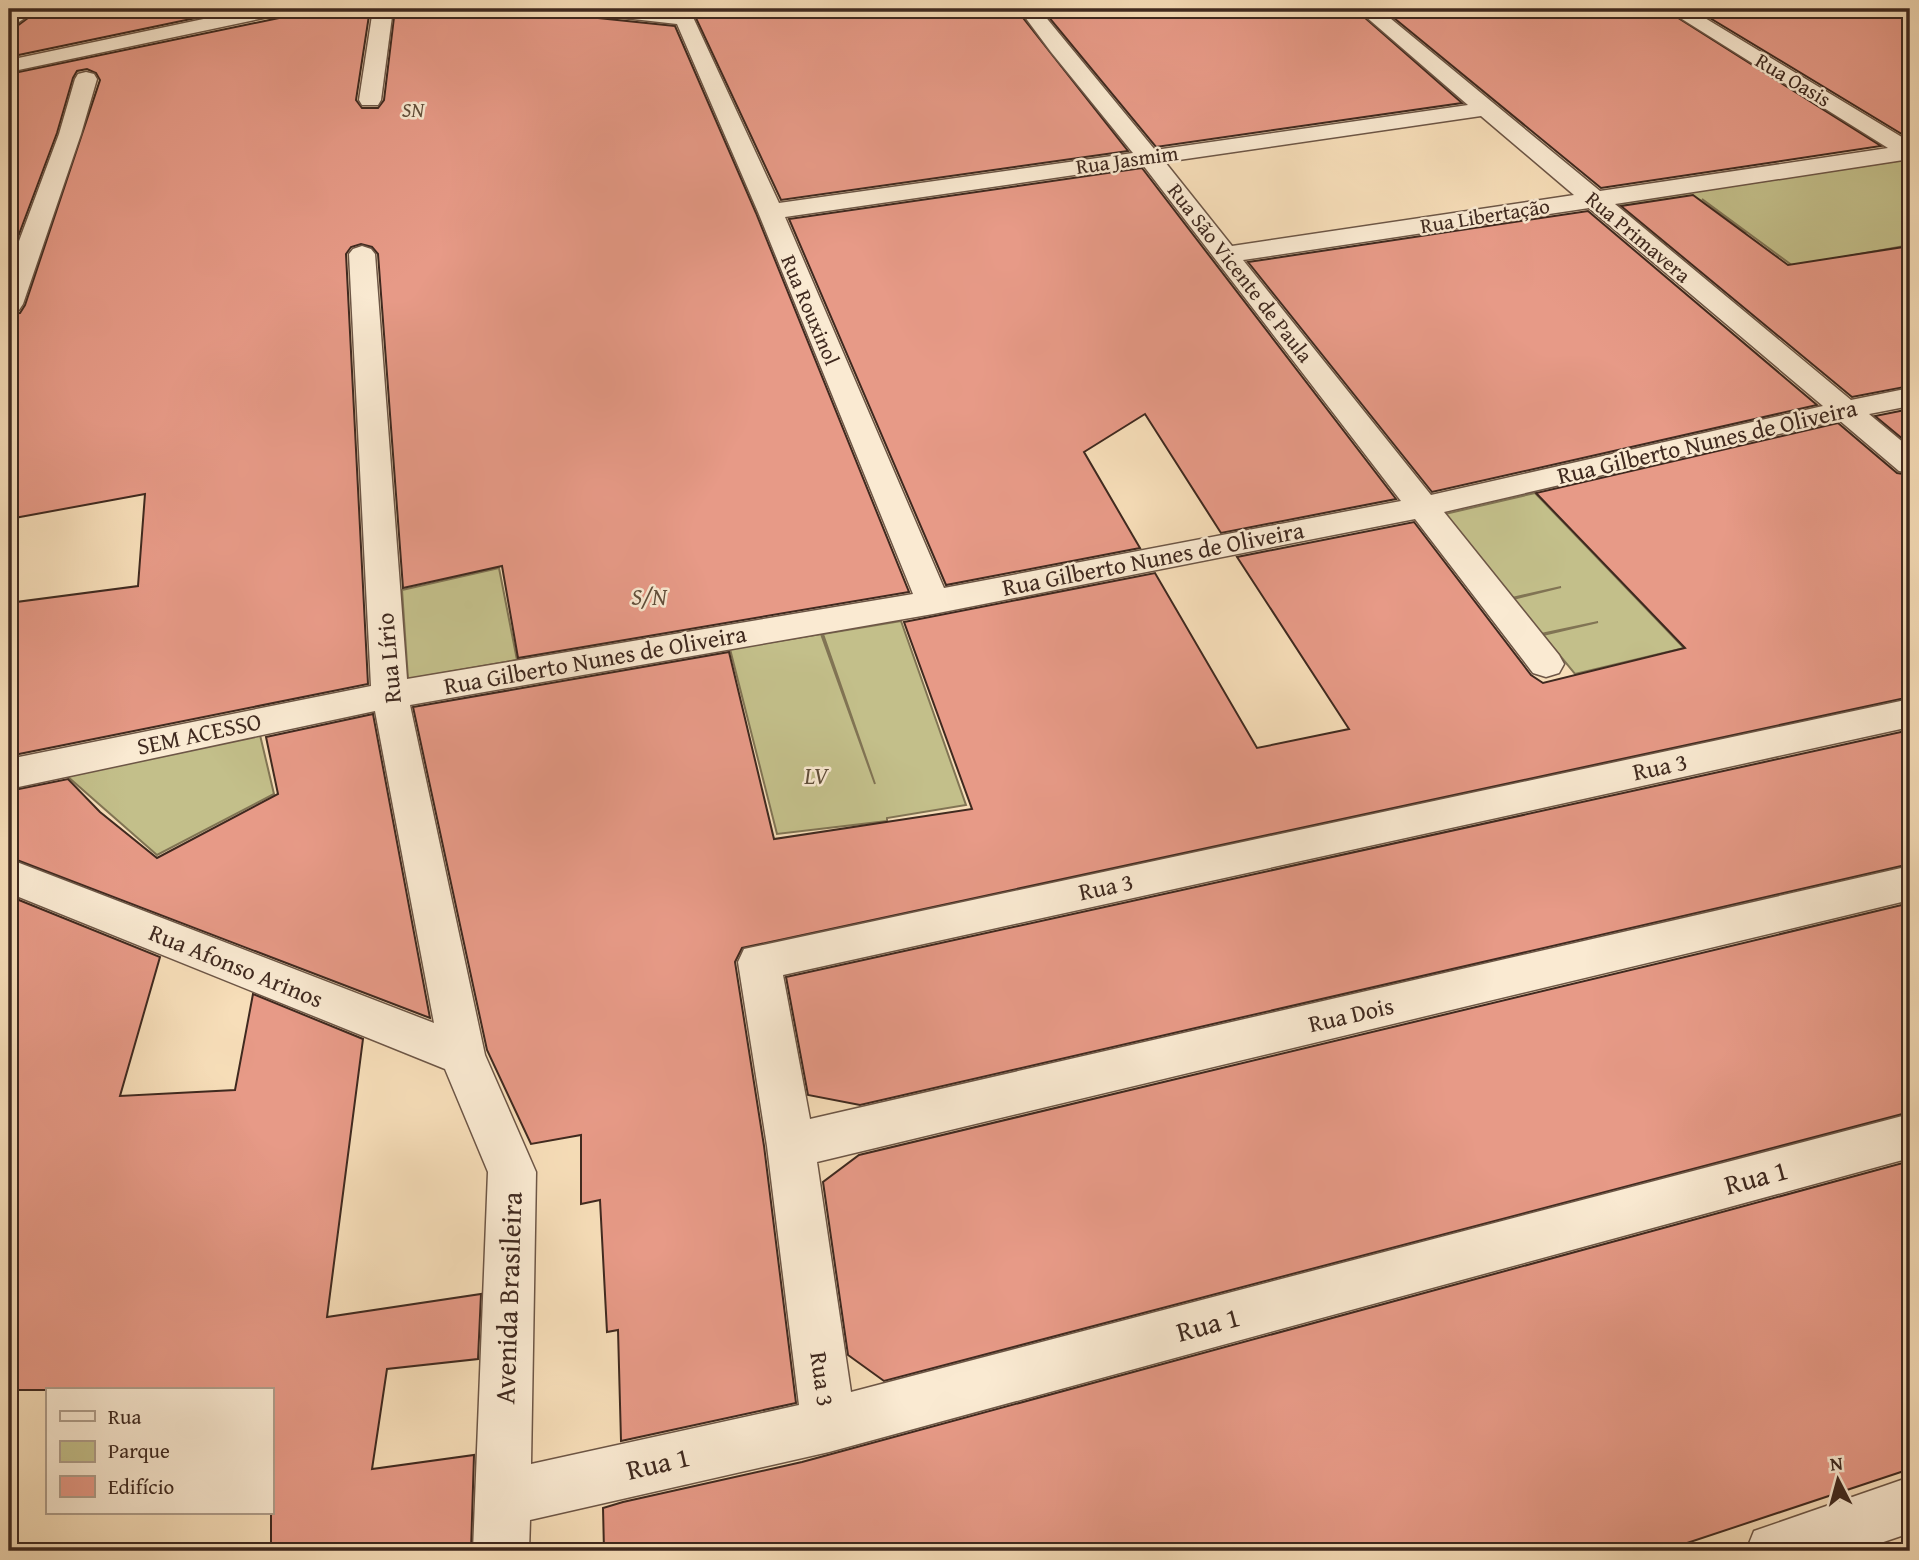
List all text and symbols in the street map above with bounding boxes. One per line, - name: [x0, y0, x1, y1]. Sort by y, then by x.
- street label: Rua Oasis: [1750, 45, 1837, 114]
- park label: SN: [402, 94, 425, 125]
- street label: Rua Jasmim: [1074, 137, 1180, 182]
- street label: Rua São Vicente de Paula: [1160, 176, 1320, 369]
- street label: Rua Primavera: [1579, 183, 1698, 290]
- street label: Rua Libertação: [1418, 190, 1552, 241]
- street label: Rua Rouxinol: [773, 250, 848, 370]
- street label: Rua Gilberto Nunes de Oliveira: [1554, 390, 1861, 493]
- street label: Rua Gilberto Nunes de Oliveira: [999, 512, 1307, 605]
- park label: S/N: [631, 579, 668, 614]
- street label: Rua Lírio: [367, 611, 410, 705]
- street label: Rua Gilberto Nunes de Oliveira: [441, 616, 750, 703]
- street label: SEM ACESSO: [134, 703, 264, 764]
- street label: Rua 3: [1629, 744, 1690, 789]
- park label: LV: [803, 758, 829, 793]
- street label: Rua 3: [1075, 864, 1136, 909]
- street label: Rua Afonso Arinos: [144, 915, 328, 1016]
- street label: Rua Dois: [1305, 988, 1397, 1041]
- street label: Rua 1: [1720, 1148, 1792, 1205]
- street label: Avenida Brasileira: [483, 1190, 532, 1405]
- street label: Rua 1: [1172, 1295, 1244, 1352]
- street label: Rua 3: [801, 1349, 844, 1409]
- legend: [46, 1388, 273, 1514]
- text: Rua: [108, 1401, 141, 1432]
- text: Parque: [108, 1435, 170, 1466]
- street label: Rua 1: [622, 1435, 694, 1490]
- north arrow: [1804, 1444, 1874, 1514]
- text: N: [1828, 1448, 1844, 1478]
- text: Edifício: [108, 1471, 174, 1502]

